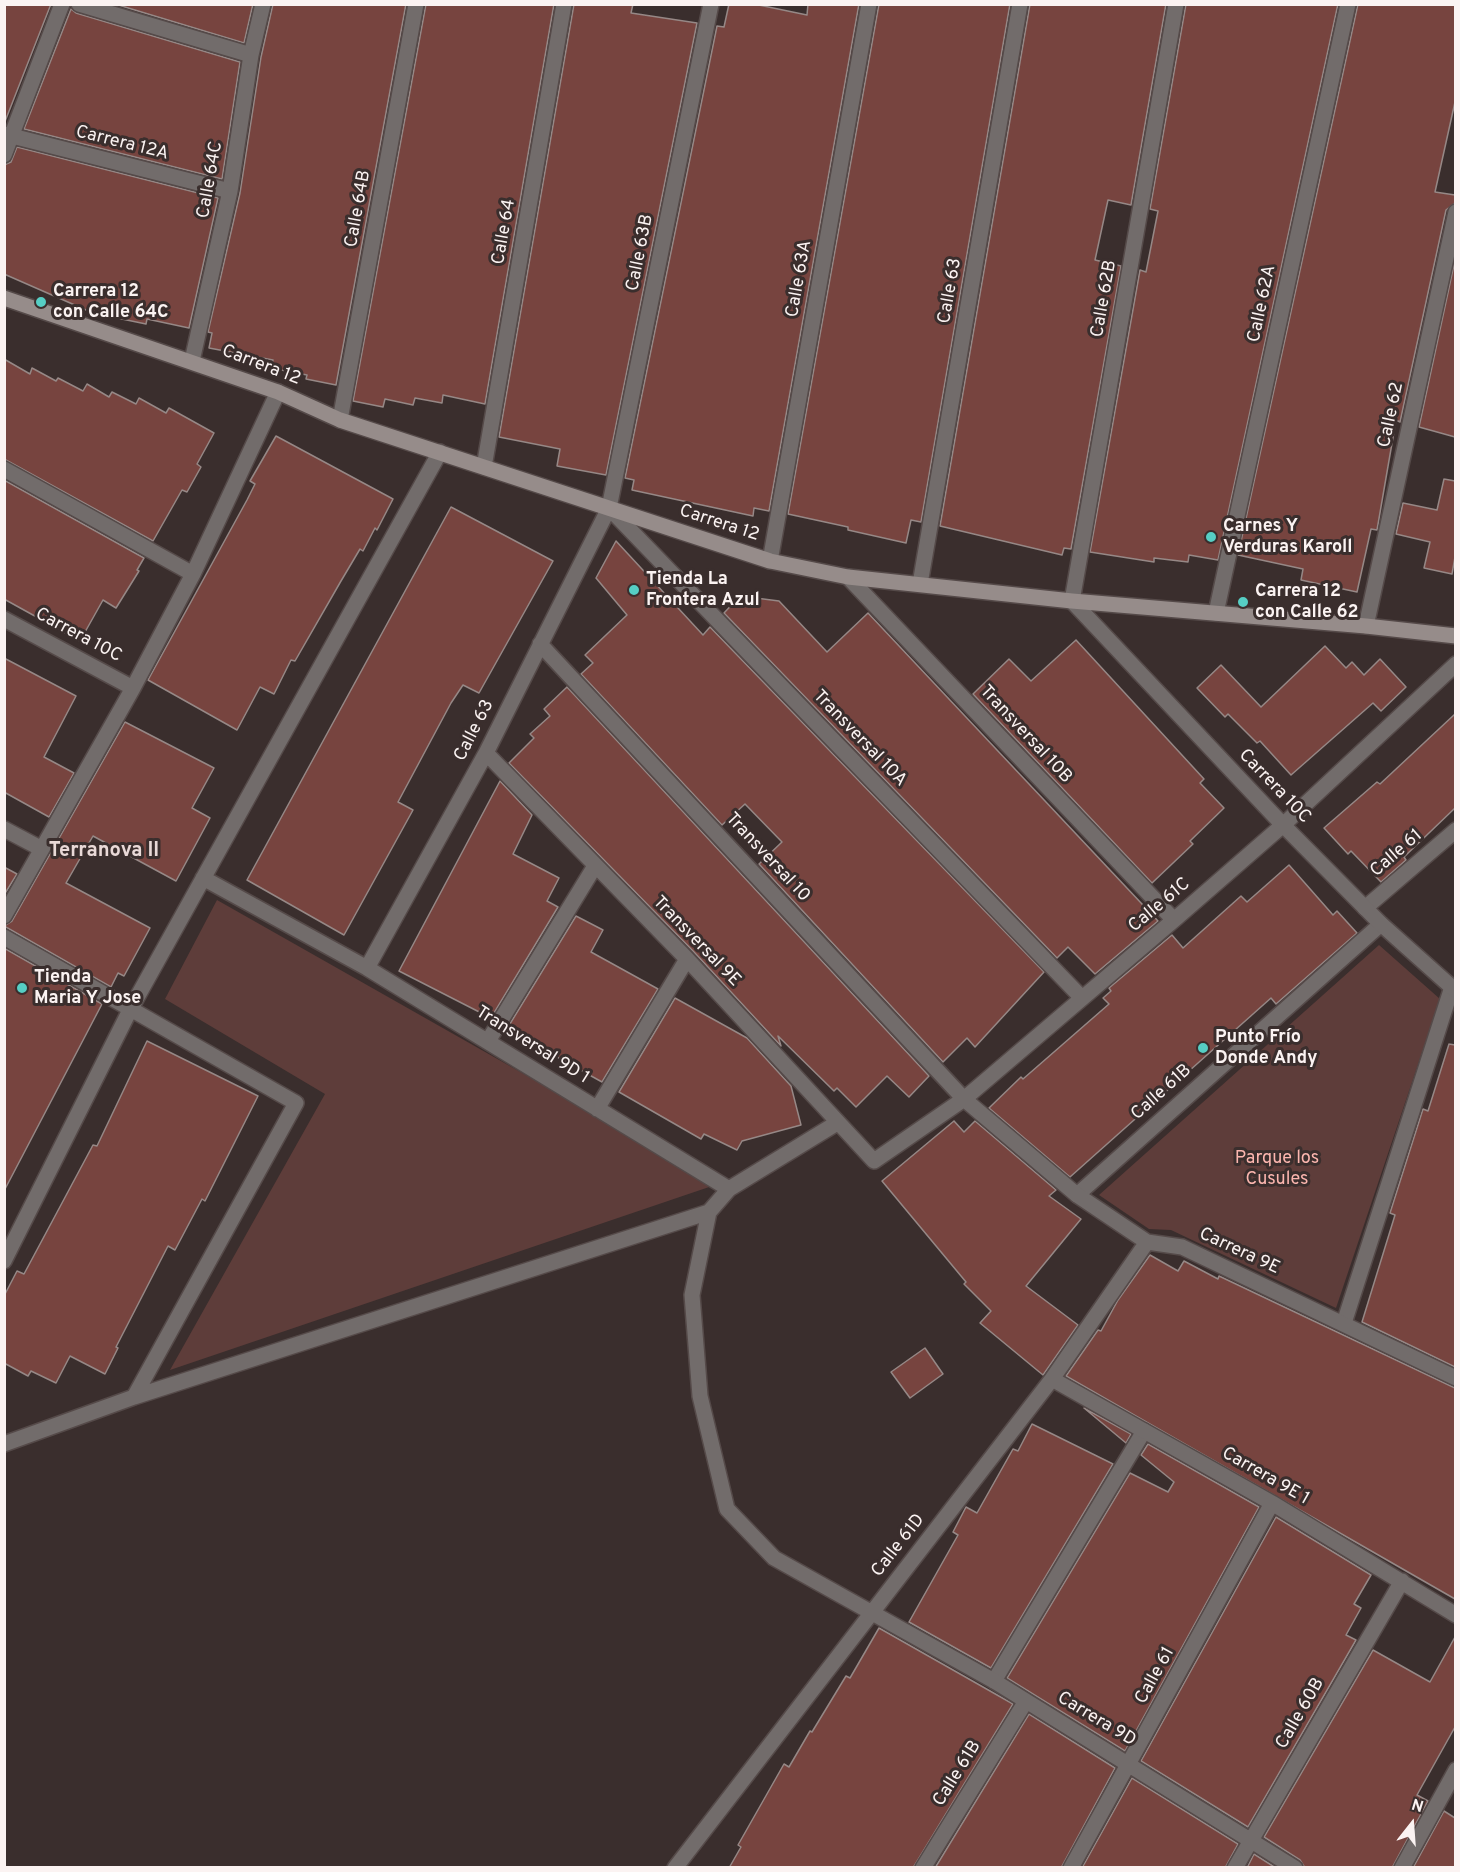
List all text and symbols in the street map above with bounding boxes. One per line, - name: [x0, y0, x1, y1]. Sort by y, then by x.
- street label: Carrera 12A: [73, 122, 171, 166]
- street label: Calle 64C: [194, 140, 228, 220]
- street label: Calle 64B: [342, 169, 376, 249]
- street label: Calle 64: [489, 197, 521, 267]
- street label: Calle 63B: [623, 213, 659, 293]
- street label: Calle 63A: [783, 239, 817, 319]
- street label: Calle 63: [935, 257, 967, 325]
- street label: Calle 62B: [1088, 259, 1122, 339]
- street label: Calle 62A: [1244, 263, 1282, 345]
- place label: Carrera 12 con Calle 64C: [53, 281, 169, 324]
- marker: Carrera 12 con Calle 64C: [34, 295, 48, 309]
- street label: Carrera 12: [219, 341, 303, 391]
- street label: Calle 62: [1375, 380, 1409, 450]
- street label: Carrera 12: [676, 501, 762, 547]
- place label: Carnes Y Verduras Karoll: [1223, 516, 1353, 558]
- marker: Carnes Y Verduras Karoll: [1204, 530, 1218, 544]
- place label: Tienda La Frontera Azul: [646, 569, 760, 612]
- place label: Carrera 12 con Calle 62: [1255, 581, 1358, 624]
- marker: Tienda La Frontera Azul: [627, 583, 641, 597]
- marker: Carrera 12 con Calle 62: [1236, 595, 1250, 609]
- street label: Carrera 10C: [31, 604, 125, 668]
- street label: Transversal 10B: [974, 682, 1076, 788]
- street label: Transversal 10A: [807, 686, 911, 792]
- street label: Calle 63: [450, 697, 500, 765]
- street label: Carrera 10C: [1233, 745, 1315, 829]
- street label: Transversal 10: [720, 809, 814, 907]
- street label: Calle 61: [1367, 826, 1427, 882]
- district label: Terranova II: [49, 840, 159, 864]
- street label: Calle 61C: [1125, 874, 1195, 938]
- street label: Transversal 9E: [647, 892, 745, 992]
- place label: Tienda Maria Y Jose: [34, 967, 141, 1010]
- marker: Tienda Maria Y Jose: [15, 981, 29, 995]
- street label: Transversal 9D 1: [471, 1002, 593, 1090]
- place label: Punto Frío Donde Andy: [1215, 1027, 1317, 1070]
- marker: Punto Frío Donde Andy: [1196, 1041, 1210, 1055]
- street label: Calle 61B: [1127, 1060, 1197, 1126]
- park label: Parque los Cusules: [1235, 1148, 1319, 1190]
- street label: Carrera 9E: [1195, 1224, 1283, 1280]
- street label: Carrera 9E 1: [1217, 1443, 1313, 1511]
- street label: Calle 61D: [868, 1510, 930, 1582]
- street label: Calle 61: [1132, 1644, 1180, 1708]
- street label: Calle 60B: [1272, 1675, 1330, 1753]
- street label: Carrera 9D: [1053, 1688, 1139, 1752]
- street label: Calle 61B: [929, 1737, 987, 1811]
- north arrow: [1382, 1794, 1442, 1854]
- text: N: [1409, 1796, 1426, 1818]

